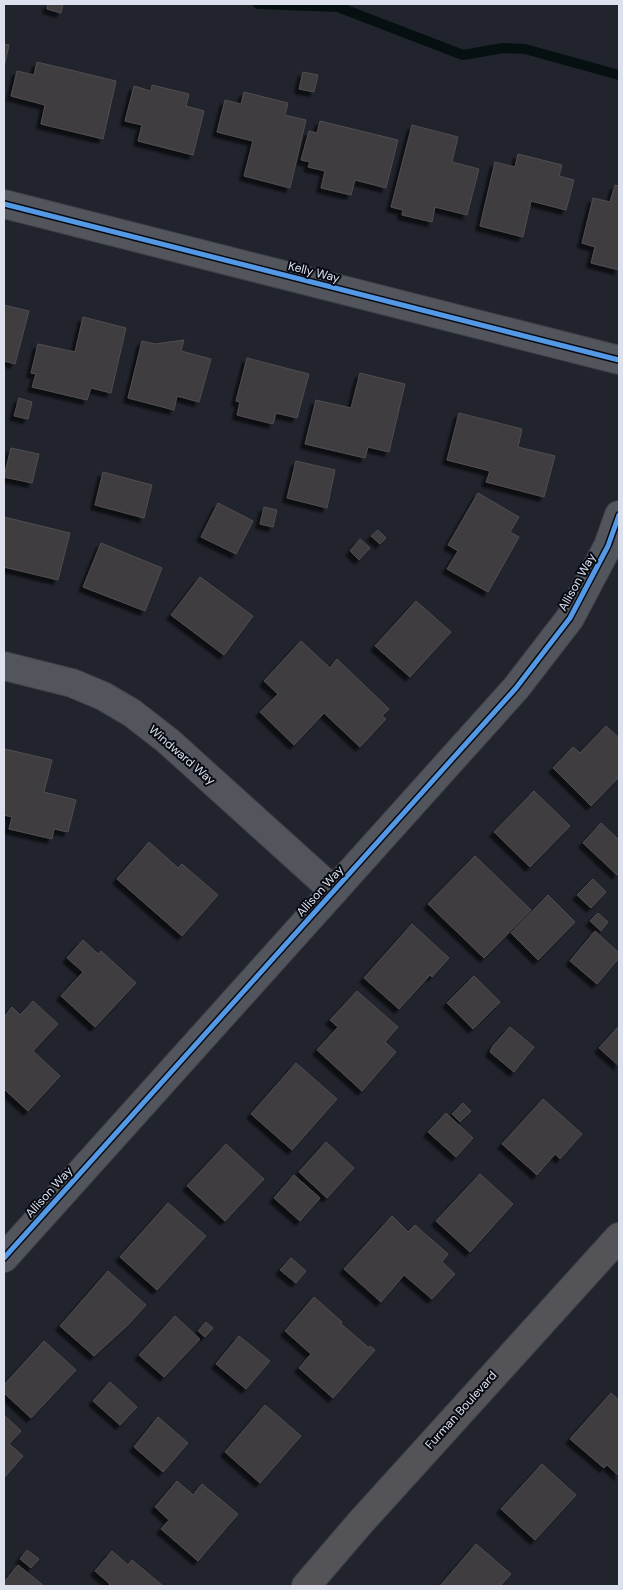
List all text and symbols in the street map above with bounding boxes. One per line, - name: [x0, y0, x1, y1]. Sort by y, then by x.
- street label: Kelly Way: [286, 258, 342, 286]
- street label: Allison Way: [555, 550, 600, 614]
- street label: Windward Way: [145, 722, 219, 789]
- street label: Allison Way: [293, 862, 347, 920]
- street label: Allison Way: [22, 1163, 76, 1221]
- street label: Furman Boulevard: [422, 1368, 500, 1452]

